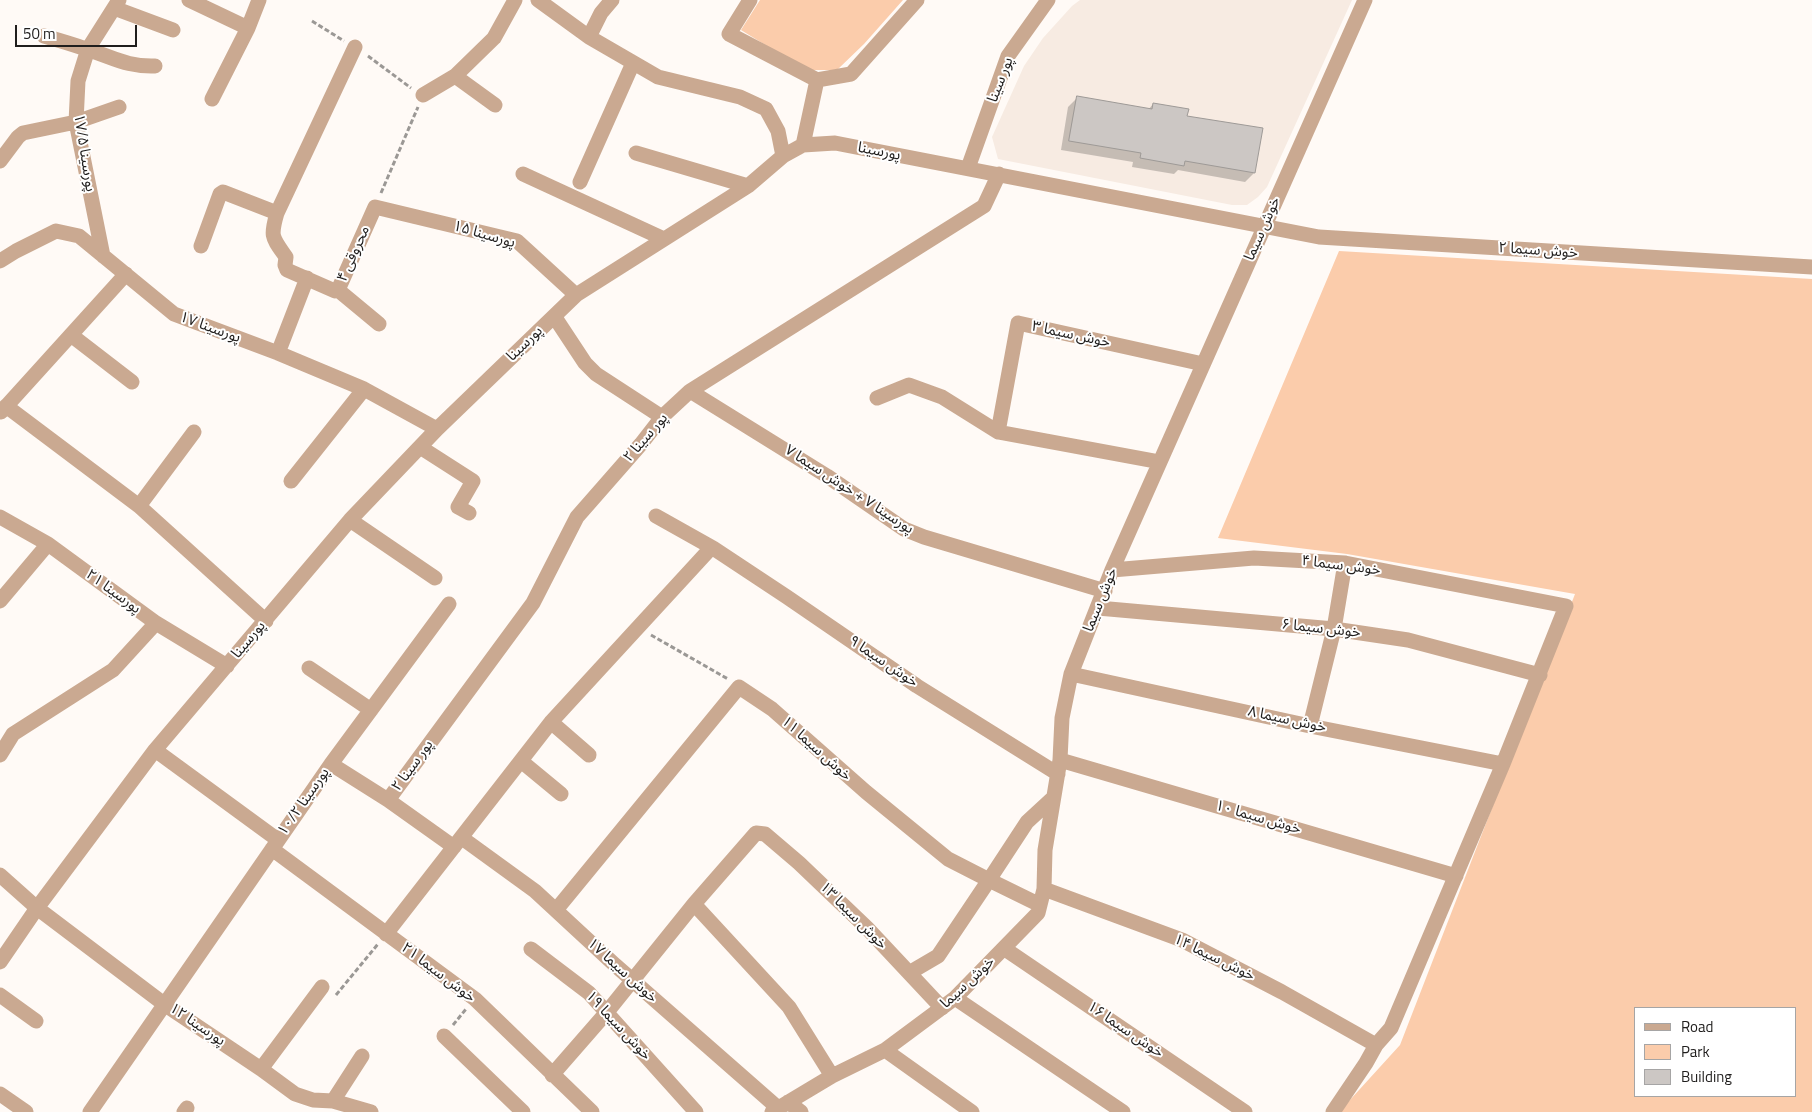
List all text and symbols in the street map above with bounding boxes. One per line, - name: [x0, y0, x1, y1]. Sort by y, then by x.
- scale bar: [18, 15, 140, 47]
- text: 50 m: [23, 22, 56, 45]
- street label: پور سینا: [984, 55, 1018, 105]
- street label: پورسینا ۱۷/۵: [69, 113, 99, 193]
- street label: پورسینا: [856, 139, 902, 165]
- street label: خوش سیما: [1241, 194, 1285, 264]
- street label: پورسینا ۱۵: [451, 218, 517, 252]
- street label: محروقی ۴: [334, 223, 374, 285]
- street label: خوش سیما ۲: [1498, 239, 1578, 263]
- street label: پورسینا ۱۷: [177, 309, 243, 347]
- street label: خوش سیما ۳: [1030, 318, 1112, 352]
- street label: پورسینا: [503, 322, 547, 366]
- street label: پور سینا ۲: [620, 410, 672, 466]
- street label: پورسینا ۷ + خوش سیما ۷: [781, 442, 917, 538]
- street label: خوش سیما ۴: [1300, 552, 1382, 580]
- street label: خوش سیما: [1080, 565, 1122, 635]
- street label: پورسینا ۲۱: [82, 566, 144, 618]
- street label: خوش سیما ۶: [1280, 616, 1362, 642]
- street label: پورسینا: [228, 618, 270, 662]
- street label: خوش سیما ۹: [845, 632, 921, 692]
- street label: خوش سیما ۸: [1246, 703, 1328, 737]
- street label: خوش سیما ۱۱: [777, 713, 855, 785]
- street label: پور سینا ۲: [388, 737, 438, 795]
- street label: پورسینا ۱۰/۲: [274, 765, 334, 839]
- street label: خوش سیما ۱۰: [1213, 797, 1303, 839]
- street label: خوش سیما ۱۳: [815, 878, 891, 954]
- street label: خوش سیما ۱۴: [1170, 931, 1258, 985]
- street label: خوش سیما ۱۷: [583, 935, 661, 1007]
- street label: خوش سیما ۲۱: [397, 939, 479, 1007]
- street label: خوش سیما: [937, 953, 999, 1013]
- street label: خوش سیما ۱۹: [581, 988, 655, 1064]
- street label: خوش سیما ۱۶: [1083, 998, 1167, 1062]
- street label: پورسینا ۱۲: [165, 1000, 229, 1050]
- legend: [1634, 1007, 1797, 1097]
- text: Road: [1681, 1015, 1713, 1038]
- text: Park: [1681, 1040, 1710, 1063]
- text: Building: [1681, 1065, 1732, 1088]

